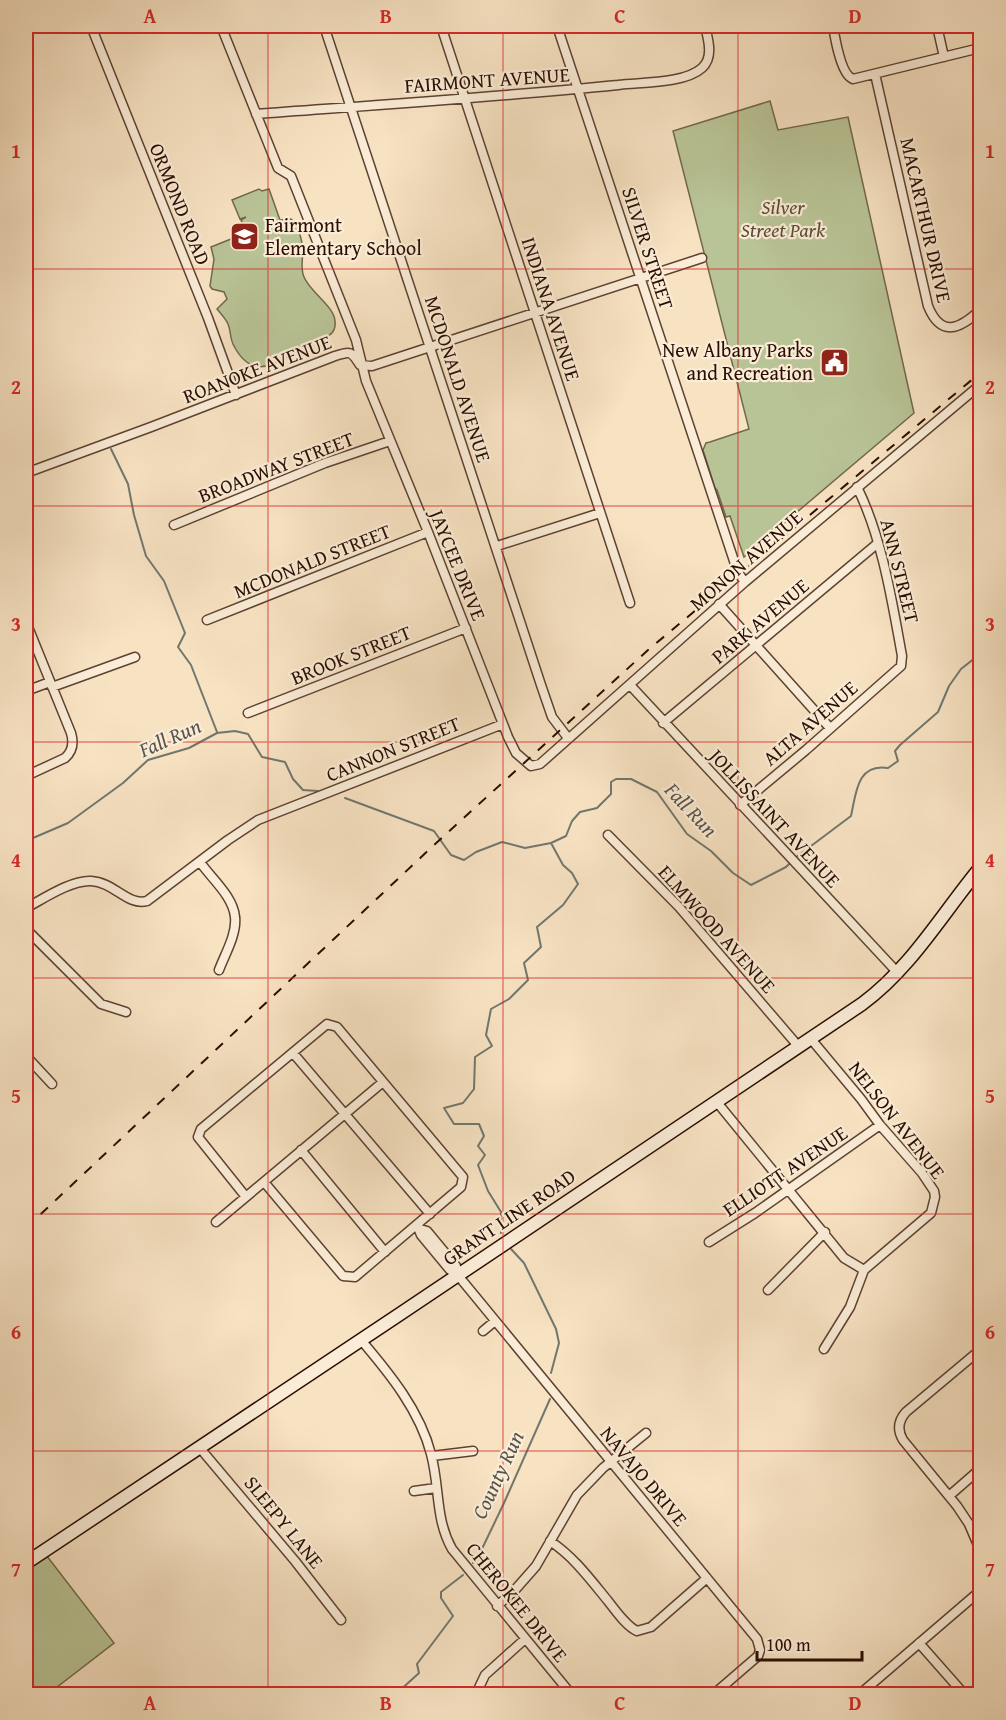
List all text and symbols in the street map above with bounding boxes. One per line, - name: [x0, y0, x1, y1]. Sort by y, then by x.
- text: A: [144, 1, 157, 30]
- text: B: [380, 1, 392, 30]
- text: C: [614, 1, 626, 30]
- text: D: [848, 1, 862, 30]
- street label: FAIRMONT AVENUE: [403, 59, 571, 100]
- street label: MACARTHUR DRIVE: [893, 135, 960, 305]
- text: 1: [11, 136, 21, 165]
- text: 1: [985, 136, 995, 165]
- street label: ORMOND ROAD: [143, 138, 218, 269]
- street label: SILVER STREET: [615, 183, 682, 313]
- park label: Silver Street Park: [741, 192, 826, 244]
- place label: Fairmont Elementary School: [265, 210, 422, 262]
- school or university icon: Fairmont Elementary School: [228, 220, 260, 252]
- street label: INDIANA AVENUE: [515, 233, 588, 384]
- street label: MCDONALD AVENUE: [418, 292, 499, 466]
- street label: ROANOKE AVENUE: [178, 327, 335, 410]
- place label: New Albany Parks and Recreation: [662, 335, 813, 387]
- public building icon: New Albany Parks and Recreation: [818, 346, 850, 378]
- text: 2: [11, 372, 21, 401]
- text: 2: [985, 372, 995, 401]
- street label: BROADWAY STREET: [194, 423, 358, 510]
- street label: JAYCEE DRIVE: [422, 502, 494, 625]
- street label: MONON AVENUE: [683, 502, 809, 617]
- street label: MCDONALD STREET: [229, 516, 395, 605]
- street label: ANN STREET: [874, 516, 927, 626]
- street label: PARK AVENUE: [705, 571, 815, 670]
- text: 3: [11, 609, 21, 638]
- text: 3: [985, 609, 995, 638]
- street label: BROOK STREET: [286, 617, 415, 692]
- street label: ALTA AVENUE: [756, 673, 863, 772]
- street label: CANNON STREET: [321, 708, 464, 789]
- water label: Fall Run: [133, 710, 206, 765]
- street label: JOLLISSAINT AVENUE: [701, 739, 848, 894]
- water label: Fall Run: [657, 774, 725, 844]
- text: 4: [11, 845, 21, 874]
- text: 4: [985, 845, 995, 874]
- street label: ELMWOOD AVENUE: [652, 858, 783, 999]
- street label: NELSON AVENUE: [842, 1055, 953, 1185]
- text: 5: [11, 1081, 21, 1110]
- text: 5: [985, 1081, 995, 1110]
- street label: ELLIOTT AVENUE: [717, 1118, 853, 1223]
- street label: GRANT LINE ROAD: [436, 1161, 581, 1272]
- text: 6: [11, 1317, 21, 1346]
- text: 6: [985, 1317, 995, 1346]
- street label: NAVAJO DRIVE: [594, 1419, 695, 1532]
- water label: County Run: [464, 1425, 532, 1524]
- street label: SLEEPY LANE: [238, 1469, 331, 1574]
- street label: CHEROKEE DRIVE: [460, 1535, 575, 1668]
- text: 7: [11, 1554, 21, 1583]
- text: 7: [985, 1554, 995, 1583]
- scale bar: [757, 1624, 862, 1662]
- text: 100 m: [766, 1631, 811, 1658]
- text: A: [144, 1688, 157, 1717]
- text: B: [380, 1688, 392, 1717]
- text: C: [614, 1688, 626, 1717]
- text: D: [848, 1688, 862, 1717]

